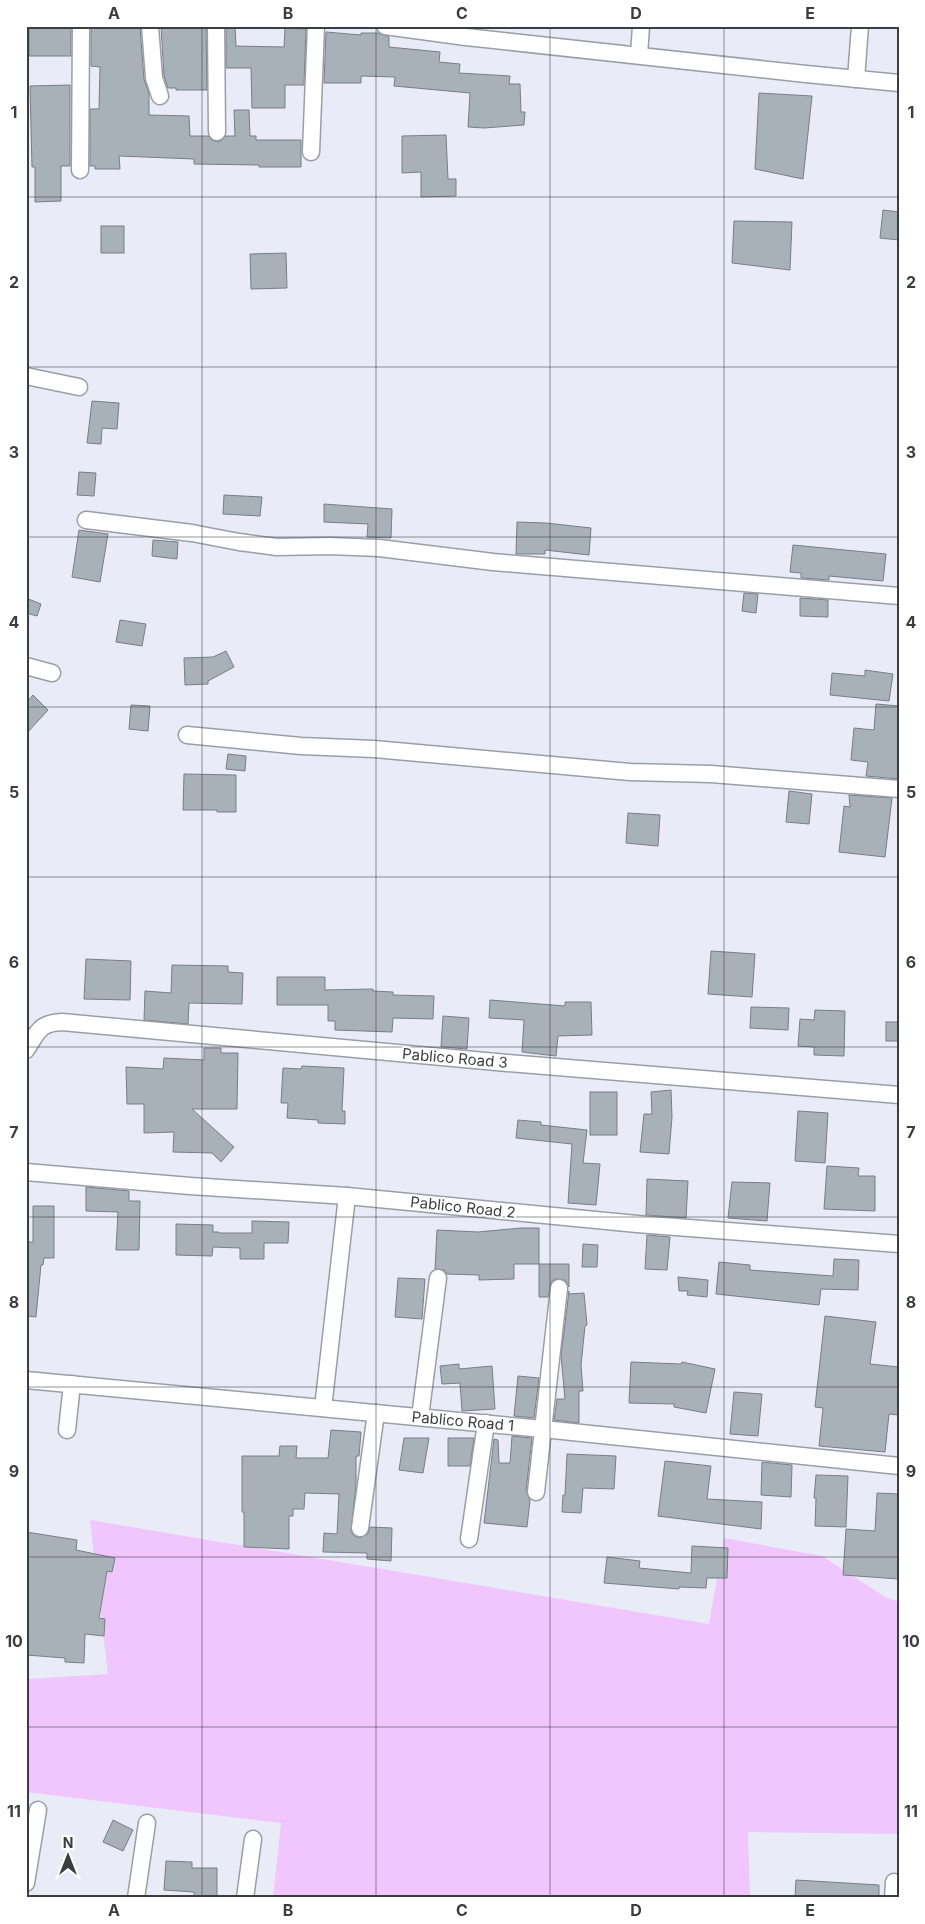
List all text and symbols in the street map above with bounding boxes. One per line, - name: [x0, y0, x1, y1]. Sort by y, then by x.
- text: A: [108, 3, 120, 23]
- text: B: [283, 3, 293, 23]
- text: C: [456, 3, 468, 23]
- text: D: [630, 3, 642, 23]
- text: E: [805, 3, 815, 23]
- text: 1: [11, 102, 17, 122]
- text: 1: [908, 102, 914, 122]
- text: 2: [9, 272, 19, 292]
- text: 2: [906, 272, 916, 292]
- text: 3: [9, 442, 19, 462]
- text: 3: [906, 442, 916, 462]
- text: 4: [9, 612, 20, 632]
- text: 4: [906, 612, 917, 632]
- text: 5: [9, 782, 19, 802]
- text: 5: [906, 782, 916, 802]
- text: 6: [9, 952, 19, 972]
- text: 6: [906, 952, 916, 972]
- street label: Pablico Road 3: [401, 1044, 509, 1072]
- text: 7: [9, 1122, 19, 1142]
- text: 7: [906, 1122, 916, 1142]
- street label: Pablico Road 2: [409, 1192, 517, 1222]
- text: 8: [9, 1292, 19, 1312]
- text: 8: [906, 1292, 916, 1312]
- street label: Pablico Road 1: [411, 1407, 515, 1435]
- text: 9: [9, 1461, 19, 1481]
- text: 9: [906, 1461, 916, 1481]
- text: 10: [5, 1631, 23, 1651]
- text: 10: [902, 1631, 920, 1651]
- text: 11: [7, 1801, 21, 1821]
- text: 11: [904, 1801, 918, 1821]
- north arrow: [42, 1832, 92, 1882]
- text: N: [63, 1834, 73, 1851]
- text: A: [108, 1900, 120, 1920]
- text: B: [283, 1900, 293, 1920]
- text: C: [456, 1900, 468, 1920]
- text: D: [630, 1900, 642, 1920]
- text: E: [805, 1900, 815, 1920]

